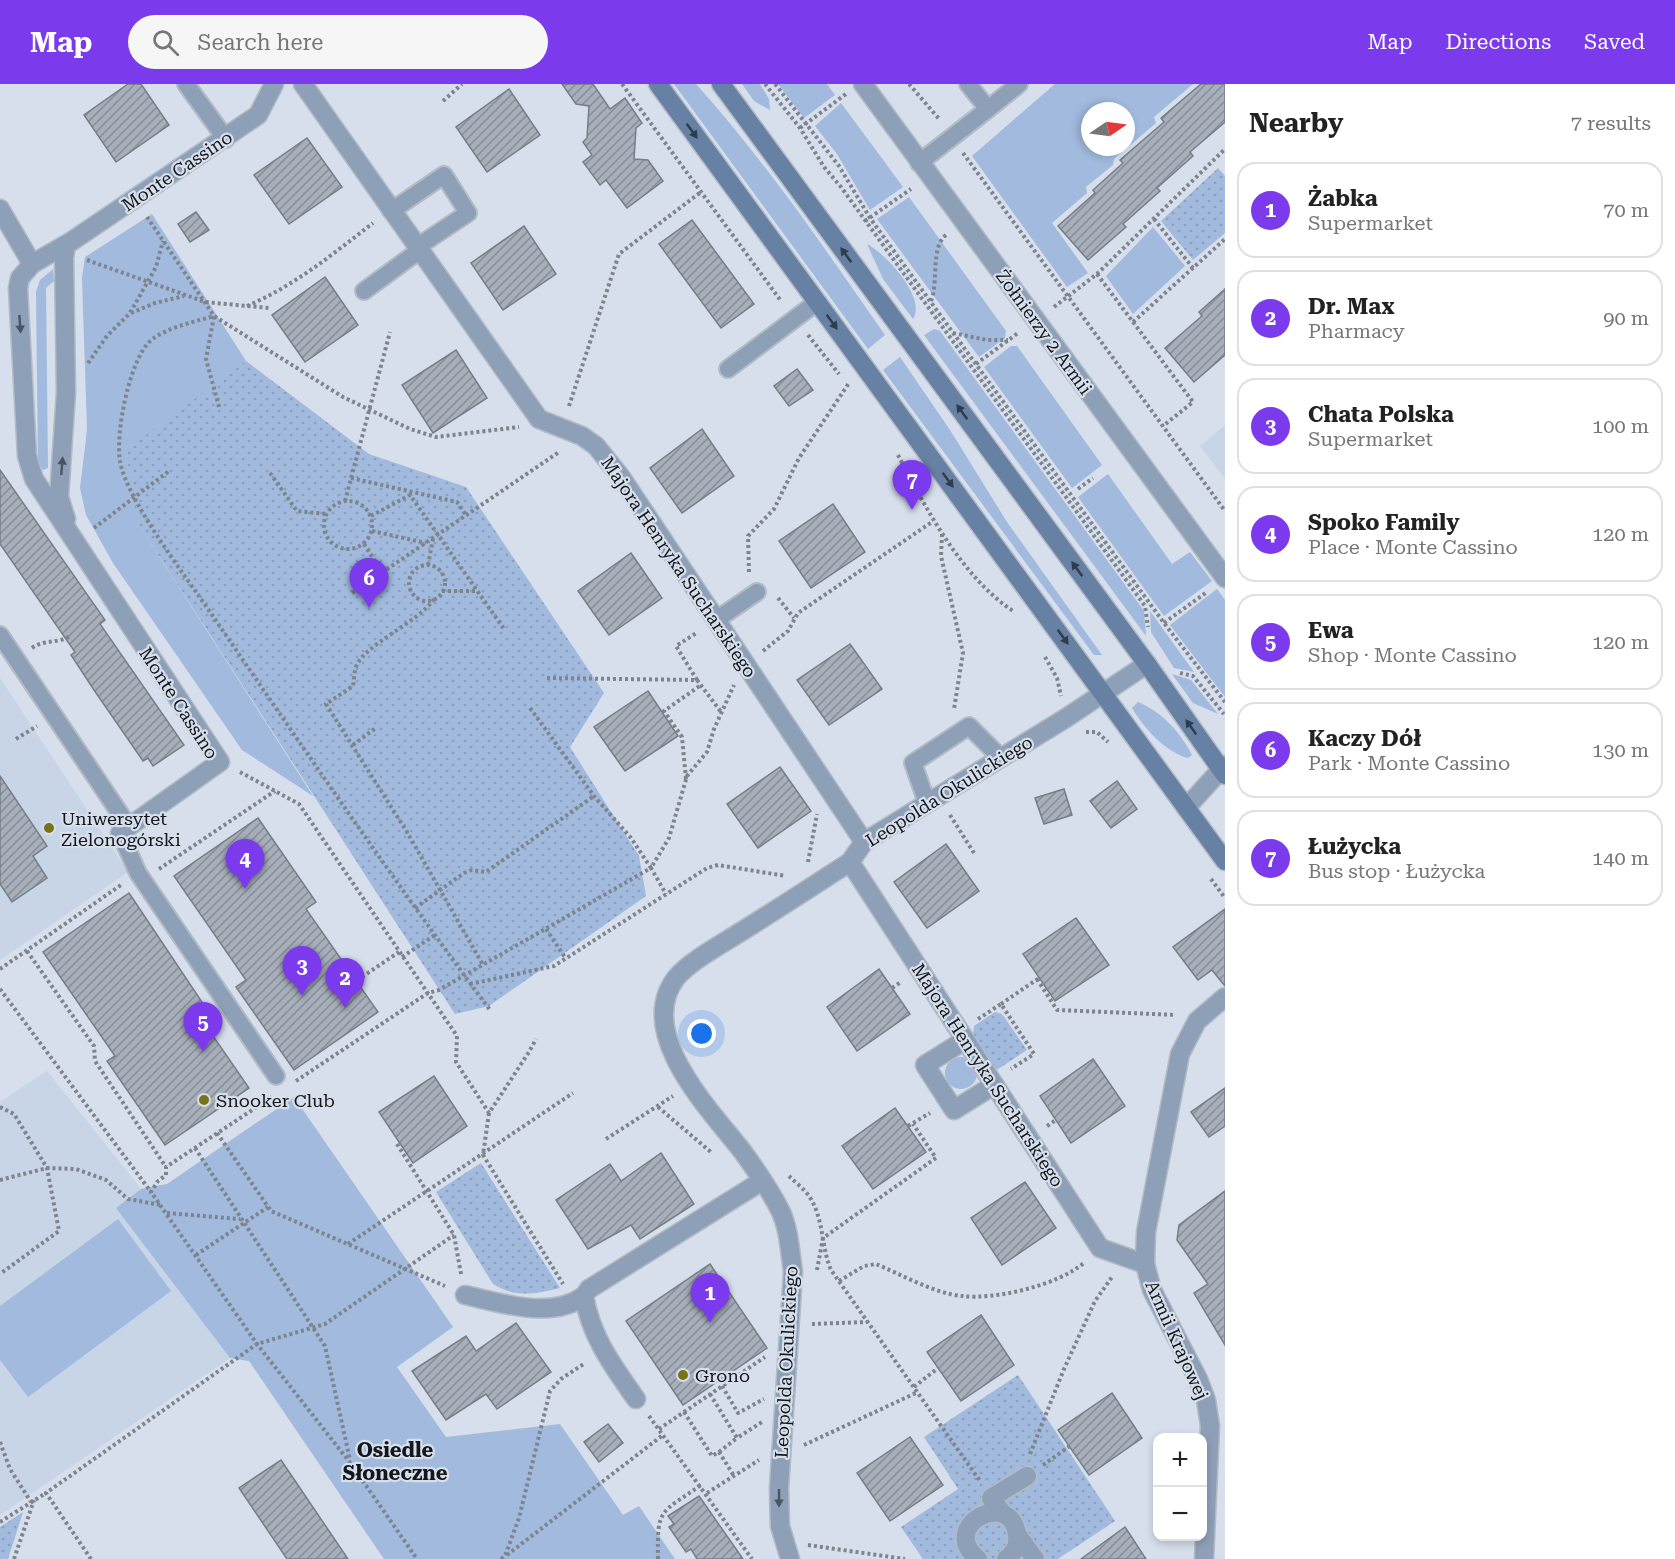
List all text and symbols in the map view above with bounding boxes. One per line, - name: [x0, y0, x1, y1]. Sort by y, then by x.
- search box: [128, 15, 548, 69]
- text: Map: [30, 26, 92, 59]
- icon: search: [149, 26, 182, 59]
- text: Search here: [197, 30, 323, 55]
- text: Map: [1368, 30, 1412, 54]
- text: Directions: [1445, 30, 1551, 54]
- text: Saved: [1584, 30, 1645, 54]
- north arrow: [1081, 102, 1135, 156]
- text: Nearby: [1249, 108, 1343, 138]
- text: 7 results: [1571, 111, 1651, 135]
- one-way arrow: [686, 123, 698, 139]
- street label: Monte Cassino: [118, 126, 236, 216]
- text: Żabka: [1308, 186, 1378, 211]
- text: 1: [1265, 198, 1276, 222]
- text: 70 m: [1603, 198, 1649, 222]
- text: Supermarket: [1308, 211, 1433, 235]
- one-way arrow: [840, 247, 852, 263]
- street label: Żołnierzy 2 Armii: [992, 266, 1096, 399]
- text: Dr. Max: [1308, 294, 1395, 319]
- text: 2: [1265, 306, 1276, 330]
- text: 90 m: [1603, 306, 1649, 330]
- one-way arrow: [826, 314, 838, 330]
- one-way arrow: [15, 315, 24, 334]
- text: Pharmacy: [1308, 319, 1405, 343]
- text: Chata Polska: [1308, 402, 1454, 427]
- one-way arrow: [956, 404, 968, 420]
- text: 3: [1265, 414, 1276, 438]
- text: 100 m: [1592, 414, 1649, 438]
- text: Supermarket: [1308, 427, 1433, 451]
- street label: Majora Henryka Sucharskiego: [597, 452, 761, 682]
- one-way arrow: [57, 456, 67, 475]
- pin: 7: [892, 460, 932, 510]
- one-way arrow: [941, 472, 953, 487]
- text: Spoko Family: [1308, 510, 1459, 535]
- text: 4: [1265, 522, 1276, 546]
- text: 120 m: [1592, 522, 1649, 546]
- text: Place · Monte Cassino: [1308, 535, 1518, 559]
- pin: 6: [350, 558, 388, 608]
- one-way arrow: [1071, 561, 1083, 577]
- text: Ewa: [1308, 618, 1354, 643]
- one-way arrow: [1057, 629, 1069, 645]
- text: 5: [1265, 630, 1276, 654]
- text: 120 m: [1592, 630, 1649, 654]
- street label: Monte Cassino: [135, 643, 223, 763]
- text: Shop · Monte Cassino: [1308, 643, 1517, 667]
- one-way arrow: [1185, 719, 1197, 735]
- text: Kaczy Dół: [1308, 726, 1421, 751]
- street label: Leopolda Okulickiego: [862, 731, 1036, 851]
- text: 6: [1265, 738, 1276, 762]
- text: 130 m: [1592, 738, 1649, 762]
- text: Park · Monte Cassino: [1308, 751, 1510, 775]
- place label: Uniwersytet Zielonogórski: [61, 808, 181, 850]
- marker: Uniwersytet Zielonogórski: [42, 821, 56, 835]
- text: Łużycka: [1308, 834, 1401, 859]
- pin: 4: [226, 840, 264, 889]
- text: 7: [1265, 846, 1276, 870]
- text: 140 m: [1592, 846, 1649, 870]
- text: Bus stop · Łużycka: [1308, 859, 1485, 883]
- pin: 3: [282, 946, 322, 996]
- pin: 2: [326, 958, 364, 1008]
- street label: Majora Henryka Sucharskiego: [908, 959, 1068, 1191]
- pin: 5: [184, 1002, 222, 1052]
- your location: [687, 1019, 716, 1048]
- place label: Snooker Club: [216, 1090, 335, 1111]
- marker: Snooker Club: [197, 1093, 211, 1107]
- street label: Leopolda Okulickiego: [770, 1265, 802, 1459]
- pin: 1: [690, 1274, 730, 1323]
- street label: Armii Krajowej: [1141, 1277, 1213, 1403]
- place label: Grono: [695, 1365, 750, 1386]
- marker: Grono: [676, 1368, 690, 1382]
- map controls: [1153, 1433, 1207, 1541]
- button: +: [1153, 1433, 1207, 1487]
- district label: Osiedle Słoneczne: [343, 1438, 448, 1485]
- button: −: [1153, 1487, 1207, 1541]
- one-way arrow: [774, 1488, 784, 1507]

